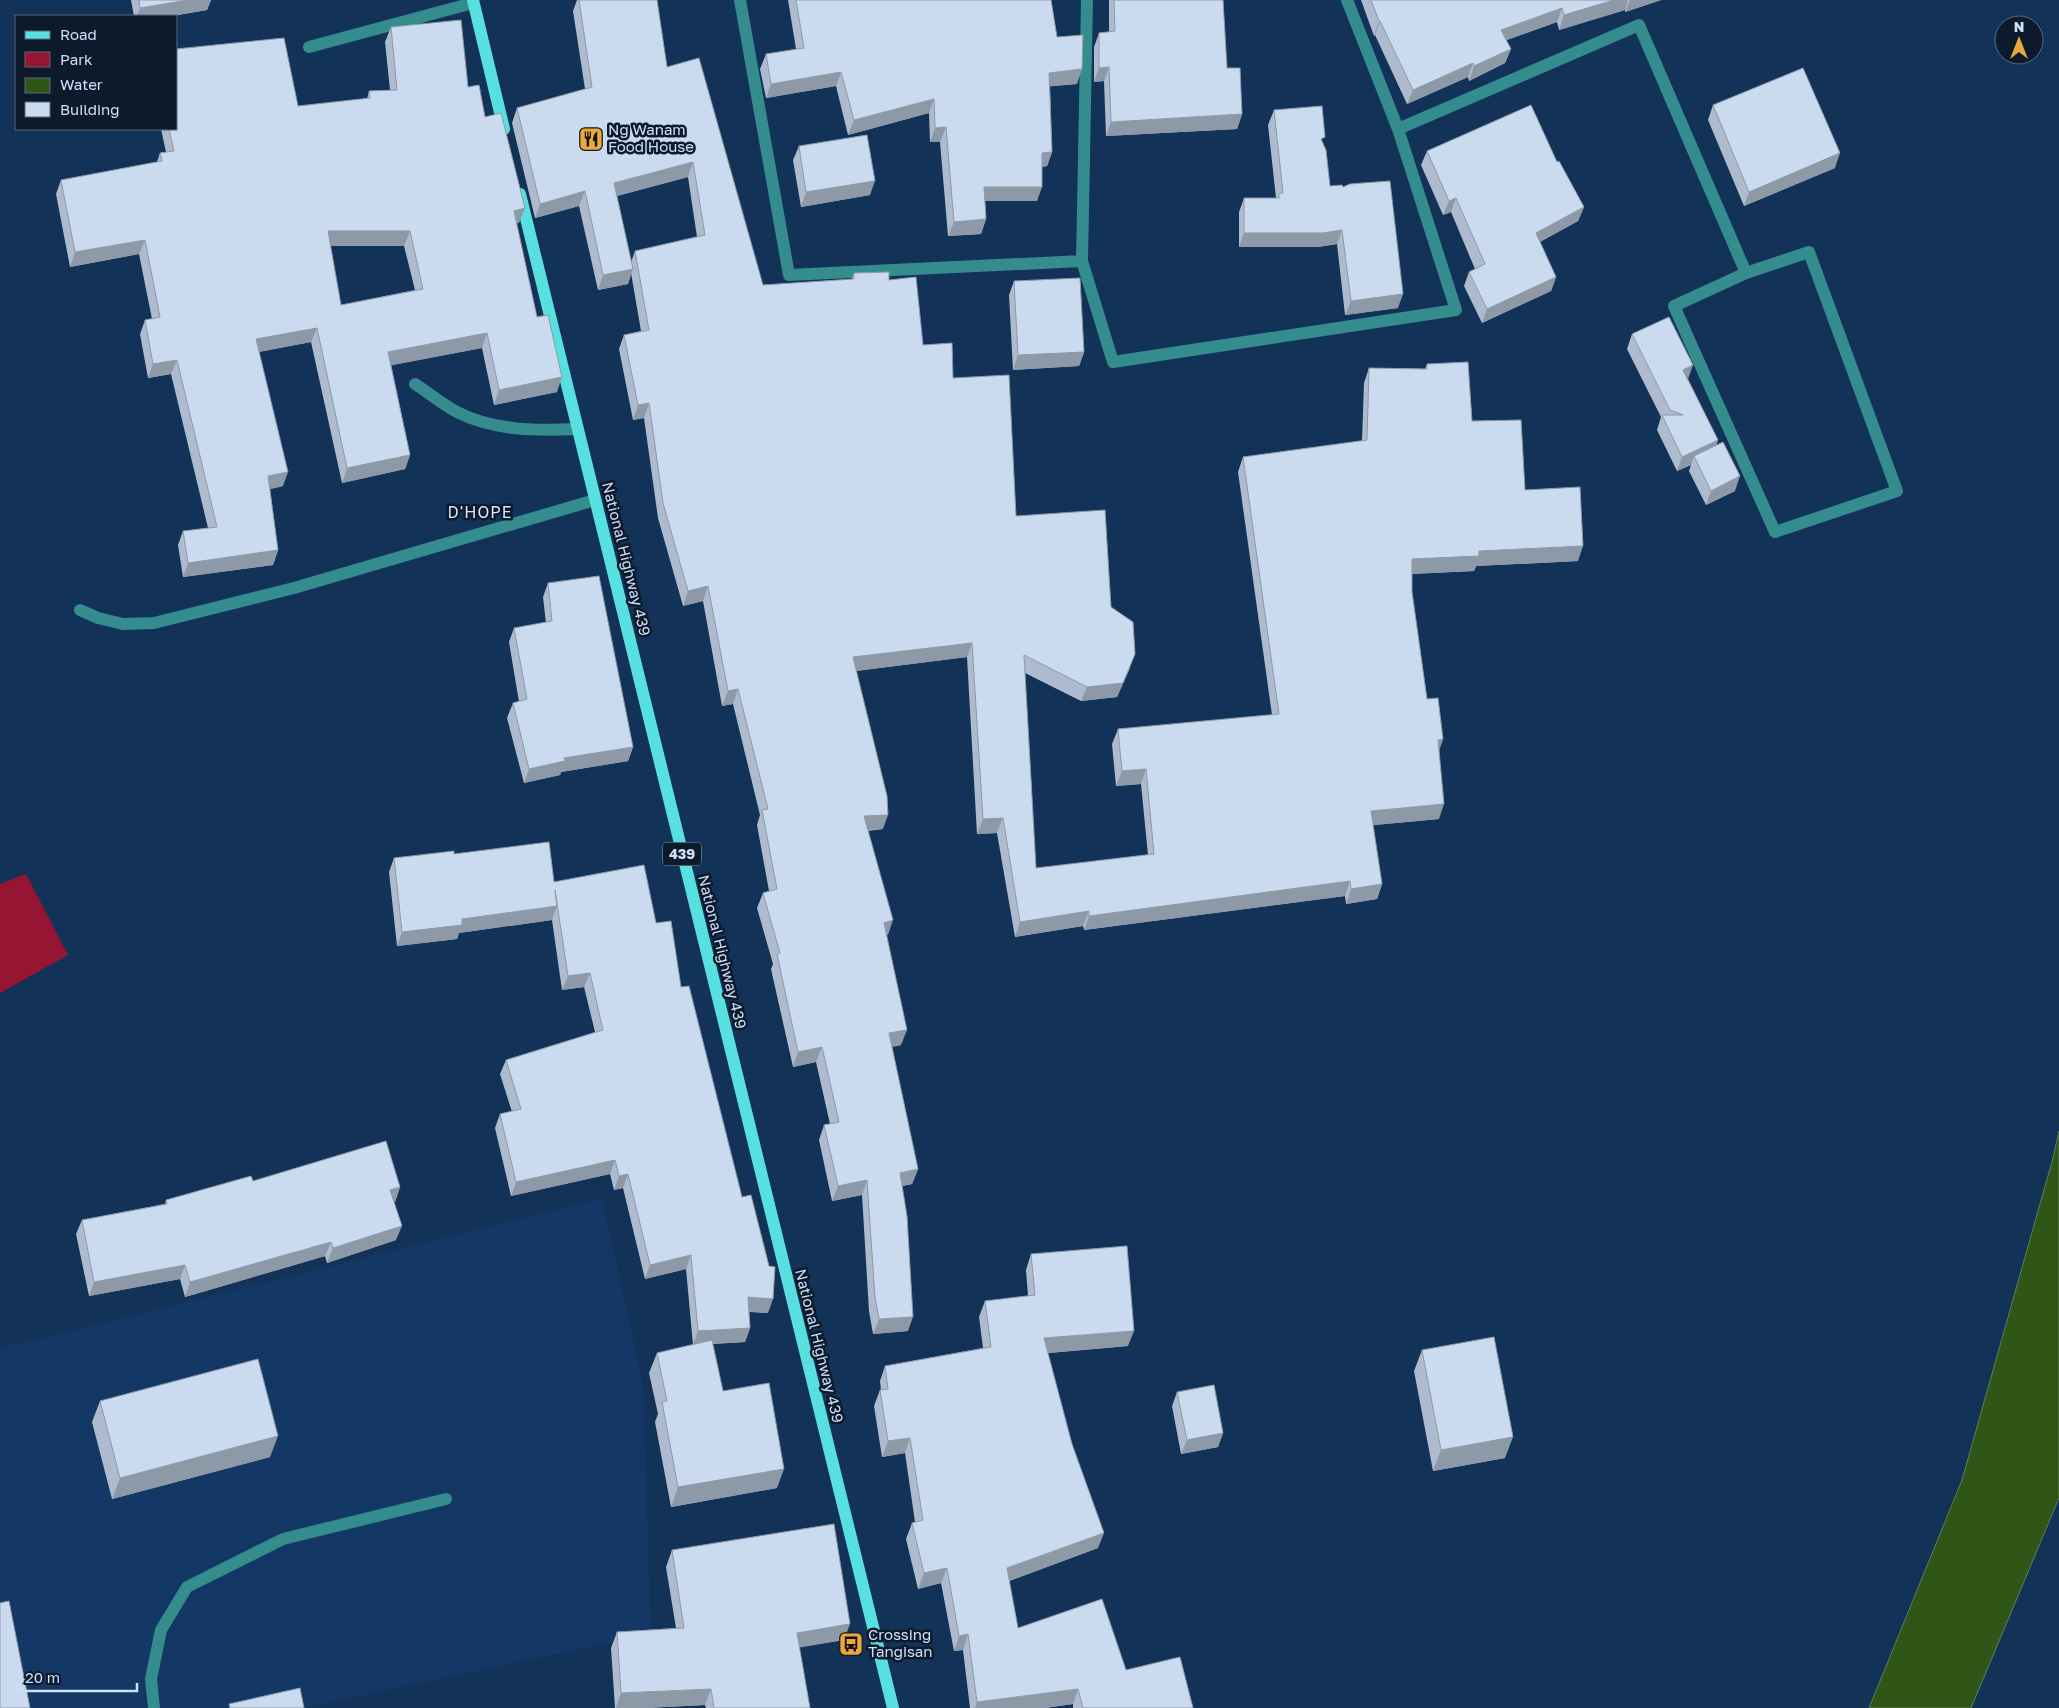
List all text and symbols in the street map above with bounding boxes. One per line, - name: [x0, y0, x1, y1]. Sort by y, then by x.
- legend: [15, 15, 178, 130]
- north arrow: [1994, 15, 2044, 65]
- text: N: [2014, 18, 2024, 35]
- text: Road: [60, 25, 97, 43]
- text: Park: [60, 50, 93, 68]
- text: Water: [60, 75, 103, 93]
- text: Building: [60, 100, 120, 118]
- place label: Ng Wanam Food House: [608, 120, 694, 155]
- restaurant icon: Ng Wanam Food House: [578, 126, 604, 152]
- street label: National Highway 439: [599, 480, 655, 638]
- district label: D'HOPE: [448, 502, 512, 522]
- road number: 439: [663, 842, 701, 866]
- street label: National Highway 439: [695, 873, 751, 1031]
- street label: National Highway 439: [792, 1267, 848, 1425]
- place label: Crossing Tangisan: [868, 1625, 933, 1660]
- bus stop icon: Crossing Tangisan: [838, 1631, 864, 1657]
- scale bar: [18, 1660, 136, 1692]
- text: 20 m: [25, 1668, 60, 1686]

